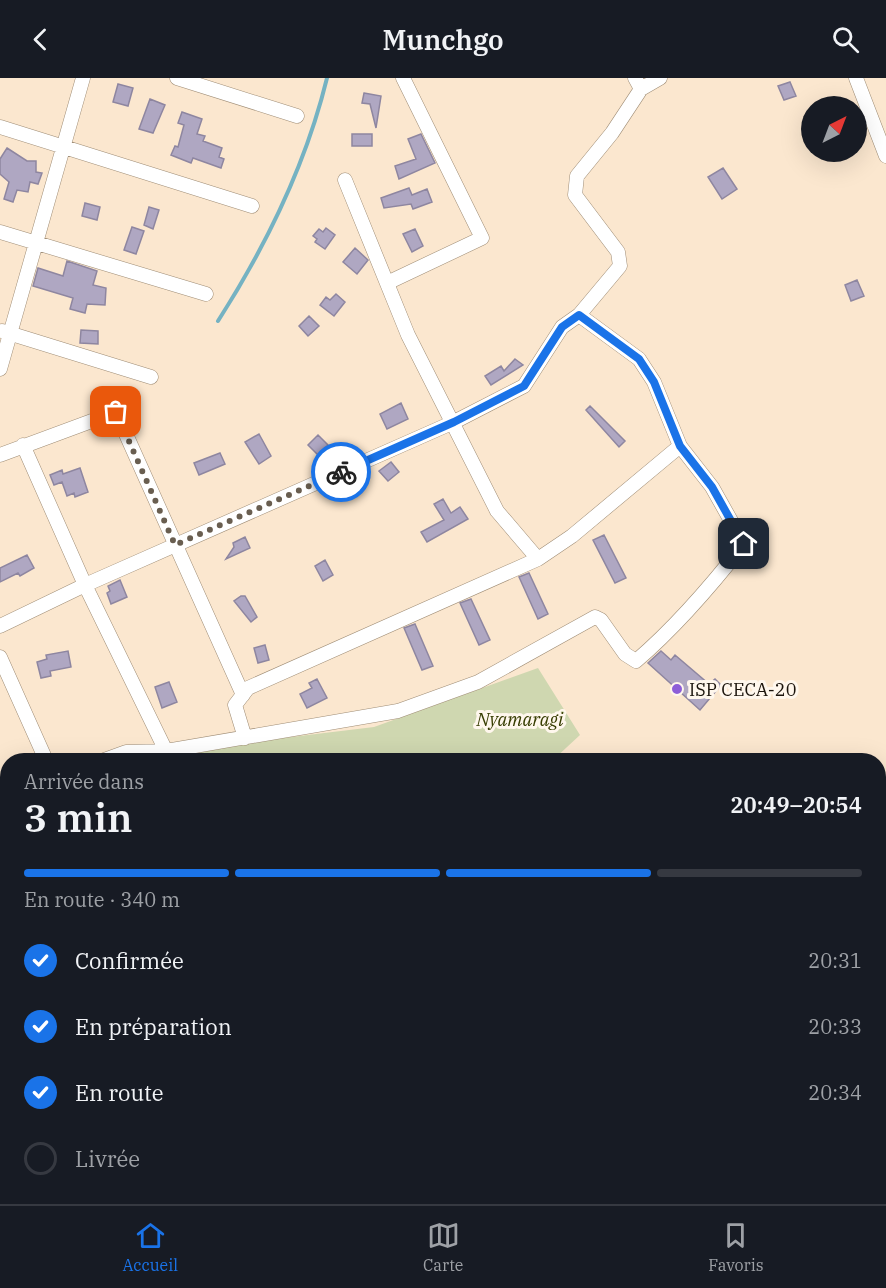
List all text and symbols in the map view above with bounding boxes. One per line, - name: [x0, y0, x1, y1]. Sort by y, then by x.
- text: Munchgo: [382, 22, 504, 57]
- icon: back: [24, 23, 57, 56]
- icon: search: [829, 23, 862, 56]
- north arrow: [801, 96, 867, 162]
- map controls: [801, 96, 867, 162]
- pin: [90, 386, 141, 437]
- icon: bag: [99, 395, 132, 428]
- courier: [311, 442, 371, 502]
- icon: bike: [325, 456, 358, 489]
- pin: [718, 518, 769, 569]
- icon: home: [727, 527, 760, 560]
- place label: ISP CECA-20: [689, 678, 796, 701]
- marker: ISP CECA-20: [670, 682, 684, 696]
- park label: Nyamaragi: [476, 708, 564, 731]
- text: Arrivée dans: [24, 768, 144, 795]
- text: 20:49–20:54: [730, 790, 862, 819]
- text: 3 min: [24, 792, 132, 843]
- text: En route · 340 m: [24, 886, 180, 913]
- icon: check: [24, 944, 57, 977]
- text: Confirmée: [75, 946, 184, 975]
- text: 20:31: [808, 947, 862, 974]
- icon: check: [24, 1010, 57, 1043]
- text: En préparation: [75, 1012, 232, 1041]
- text: 20:33: [808, 1013, 862, 1040]
- icon: check: [24, 1076, 57, 1109]
- text: En route: [75, 1078, 164, 1107]
- text: 20:34: [808, 1079, 862, 1106]
- text: Livrée: [75, 1144, 140, 1173]
- tab: Accueil: [122, 1219, 178, 1275]
- tab: Carte: [423, 1219, 463, 1275]
- tab: Favoris: [708, 1219, 764, 1275]

